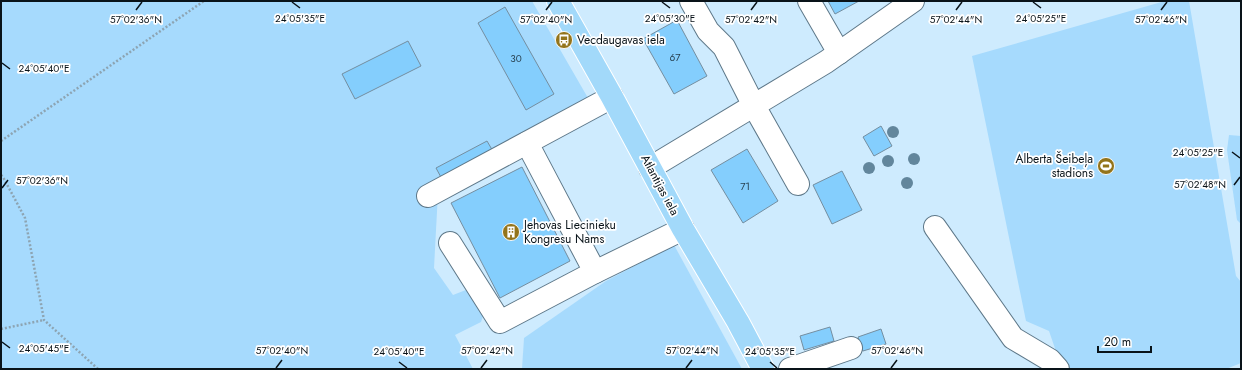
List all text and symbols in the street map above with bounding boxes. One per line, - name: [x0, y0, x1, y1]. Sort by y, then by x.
- text: 24°05'35"E: [275, 11, 325, 26]
- text: 24°05'30"E: [645, 11, 695, 26]
- text: 24°05'25"E: [1016, 11, 1066, 26]
- text: 57°02'36"N: [110, 12, 162, 27]
- text: 57°02'40"N: [520, 12, 572, 27]
- text: 57°02'42"N: [725, 12, 777, 27]
- text: 57°02'44"N: [930, 12, 982, 27]
- text: 57°02'46"N: [1135, 12, 1187, 27]
- bus stop icon: Vecdaugavas iela: [554, 30, 574, 50]
- place label: Vecdaugavas iela: [577, 31, 665, 49]
- house number: 67: [669, 50, 681, 65]
- house number: 30: [510, 51, 522, 66]
- text: 24°05'40"E: [19, 61, 69, 76]
- text: 24°05'25"E: [1173, 145, 1223, 160]
- place label: Alberta Šeibeļa stadions: [1016, 150, 1093, 182]
- street label: Atlantijas iela: [636, 151, 684, 219]
- sports icon: Alberta Šeibeļa stadions: [1096, 156, 1116, 176]
- text: 57°02'36"N: [16, 173, 68, 188]
- text: 57°02'48"N: [1174, 177, 1226, 192]
- house number: 71: [740, 179, 750, 194]
- place label: Jehovas Liecinieku Kongresu Nams: [522, 216, 616, 248]
- building icon: Jehovas Liecinieku Kongresu Nams: [501, 222, 521, 242]
- scale bar: [1098, 328, 1151, 354]
- text: 20 m: [1104, 333, 1131, 351]
- text: 24°05'45"E: [19, 341, 69, 356]
- text: 57°02'40"N: [256, 343, 308, 358]
- text: 57°02'42"N: [461, 343, 513, 358]
- text: 57°02'44"N: [666, 343, 718, 358]
- text: 57°02'46"N: [871, 343, 923, 358]
- text: 24°05'40"E: [374, 344, 424, 359]
- text: 24°05'35"E: [745, 344, 795, 359]

